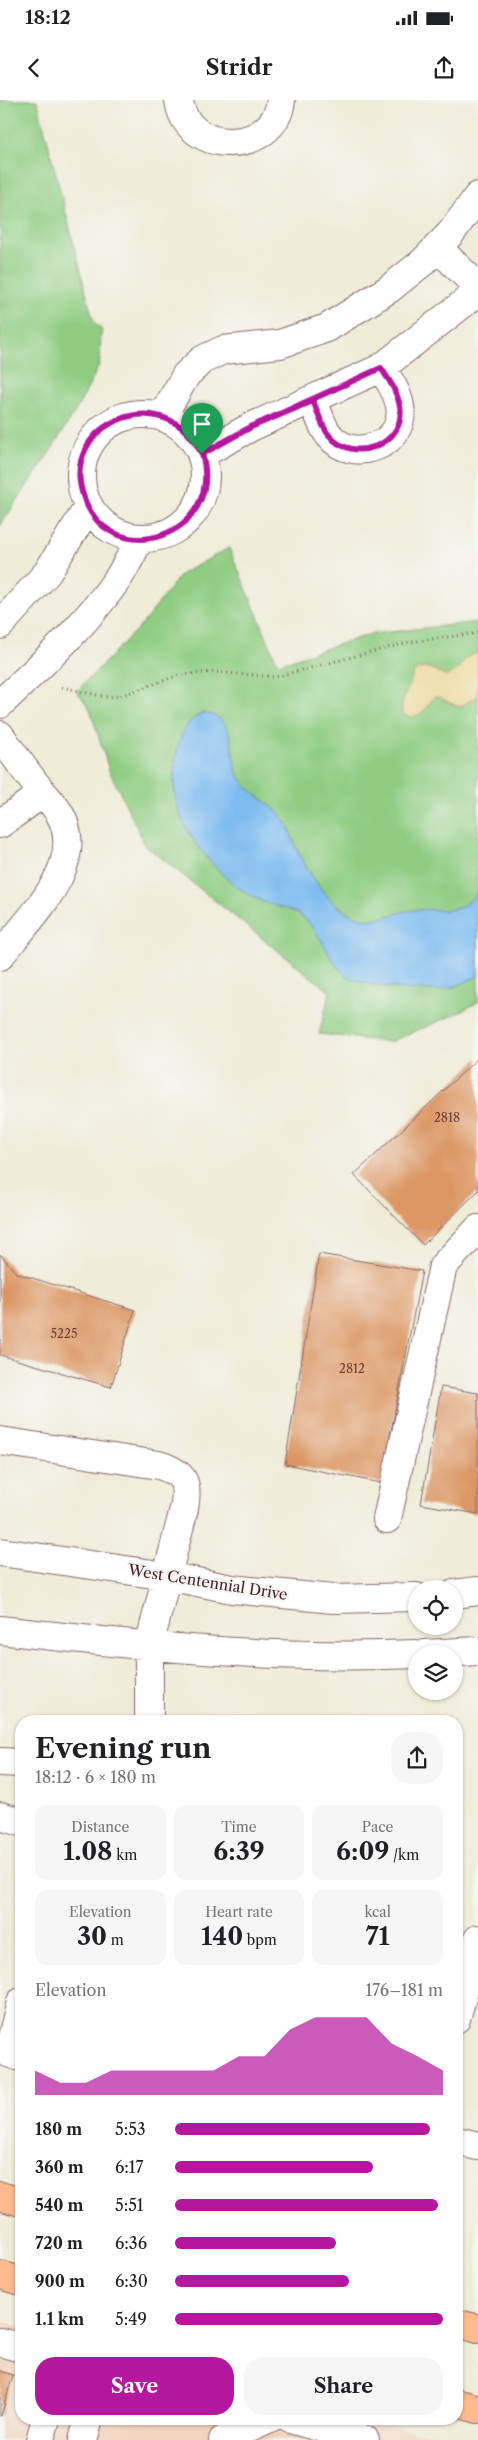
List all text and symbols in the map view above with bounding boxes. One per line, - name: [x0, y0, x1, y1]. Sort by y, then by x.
- text: 18:12: [25, 6, 71, 29]
- icon: back: [20, 54, 48, 82]
- text: Stridr: [206, 54, 272, 81]
- icon: share: [430, 54, 458, 82]
- pin: [181, 403, 223, 454]
- icon: arrive: [188, 410, 216, 438]
- house number: 2818: [434, 1110, 460, 1125]
- house number: 5225: [51, 1326, 77, 1341]
- house number: 2812: [339, 1361, 365, 1376]
- street label: West Centennial Drive: [126, 1560, 289, 1604]
- map controls: [408, 1580, 463, 1700]
- button: locate: [408, 1580, 463, 1635]
- button: layers: [408, 1645, 463, 1700]
- text: Evening run: [35, 1731, 211, 1765]
- button: share: [391, 1732, 443, 1784]
- text: 18:12 · 6 × 180 m: [35, 1767, 156, 1787]
- text: Distance: [71, 1818, 129, 1836]
- text: Time: [221, 1818, 257, 1836]
- text: Pace: [362, 1818, 393, 1836]
- text: 1.08: [63, 1836, 113, 1867]
- text: 6:39: [213, 1836, 265, 1867]
- text: 6:09: [336, 1836, 389, 1867]
- text: km: [113, 1846, 137, 1864]
- text: /km: [389, 1846, 419, 1864]
- text: Elevation: [69, 1903, 132, 1921]
- text: Heart rate: [205, 1903, 273, 1921]
- text: kcal: [364, 1903, 391, 1921]
- text: 30: [77, 1921, 107, 1952]
- text: 140: [201, 1921, 243, 1952]
- text: 71: [366, 1921, 390, 1952]
- text: m: [107, 1931, 124, 1949]
- text: bpm: [243, 1931, 277, 1949]
- text: Elevation: [35, 1980, 106, 2000]
- text: 176–181 m: [366, 1980, 443, 2000]
- text: 180 m: [35, 2119, 82, 2139]
- text: 5:53: [115, 2119, 146, 2139]
- text: 360 m: [35, 2157, 84, 2177]
- text: 6:17: [115, 2157, 143, 2177]
- text: 540 m: [35, 2195, 83, 2215]
- text: 5:51: [115, 2195, 144, 2215]
- text: 720 m: [35, 2233, 83, 2253]
- text: 6:36: [115, 2233, 147, 2253]
- text: 900 m: [35, 2271, 85, 2291]
- text: 6:30: [115, 2271, 148, 2291]
- text: 1.1 km: [35, 2309, 84, 2329]
- text: 5:49: [115, 2309, 147, 2329]
- button: Save: [35, 2357, 234, 2415]
- button: Share: [244, 2357, 443, 2415]

